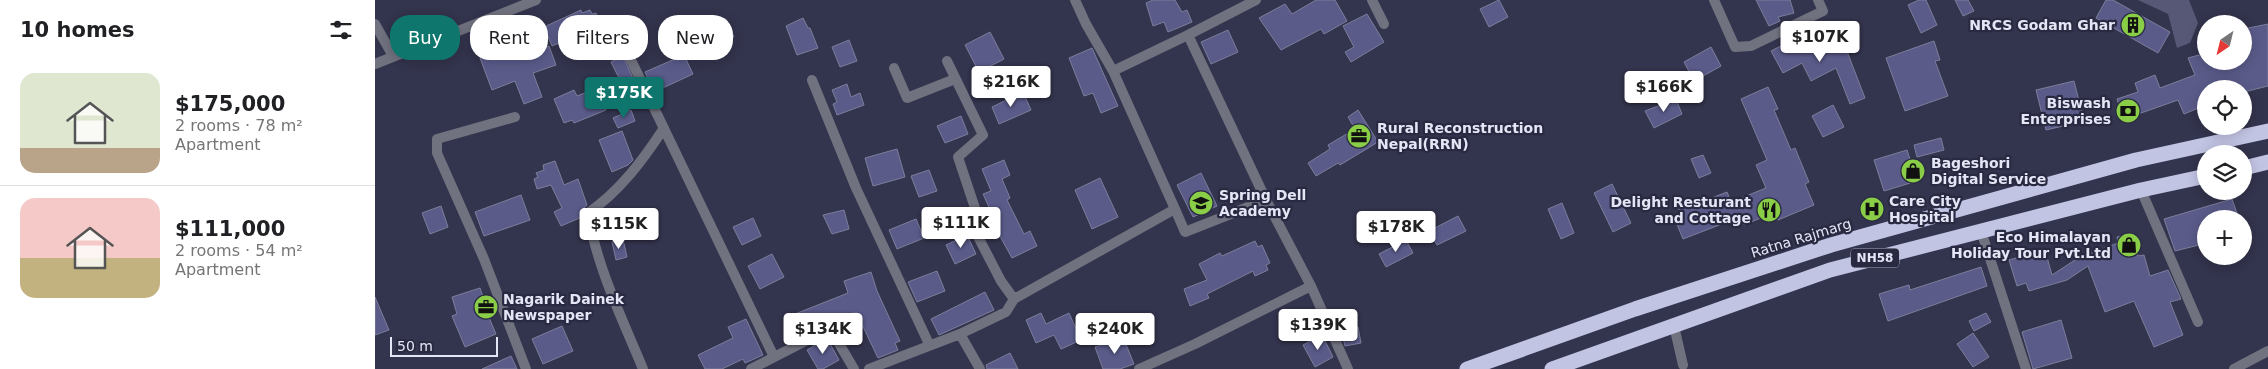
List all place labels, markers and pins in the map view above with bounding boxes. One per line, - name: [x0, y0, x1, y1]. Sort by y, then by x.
- building icon: NRCS Godam Ghar: [2120, 12, 2146, 38]
- place label: NRCS Godam Ghar: [1969, 17, 2115, 33]
- pin: $107K: [1785, 20, 1855, 63]
- pin: $216K: [976, 66, 1046, 108]
- pin: $166K: [1629, 70, 1699, 113]
- pin: $175K: [589, 76, 659, 119]
- place label: Biswash Enterprises: [2020, 95, 2111, 127]
- bank icon: Biswash Enterprises: [2115, 98, 2141, 124]
- place label: Rural Reconstruction Nepal(RRN): [1377, 120, 1543, 152]
- office icon: Rural Reconstruction Nepal(RRN): [1346, 123, 1372, 149]
- place label: Bageshori Digital Service: [1931, 155, 2046, 187]
- shop icon: Bageshori Digital Service: [1900, 158, 1926, 184]
- place label: Spring Dell Academy: [1219, 187, 1306, 219]
- school or university icon: Spring Dell Academy: [1188, 190, 1214, 216]
- place label: Care City Hospital: [1889, 193, 1961, 225]
- place label: Delight Resturant and Cottage: [1610, 194, 1751, 226]
- hospital icon: Care City Hospital: [1859, 196, 1885, 222]
- restaurant icon: Delight Resturant and Cottage: [1756, 197, 1782, 223]
- pin: $111K: [926, 206, 996, 249]
- pin: $115K: [584, 208, 654, 250]
- pin: $178K: [1361, 210, 1431, 253]
- place label: Eco Himalayan Holiday Tour Pvt.Ltd: [1951, 229, 2111, 261]
- shop icon: Eco Himalayan Holiday Tour Pvt.Ltd: [2116, 232, 2142, 258]
- place label: Nagarik Dainek Newspaper: [503, 291, 625, 323]
- office icon: Nagarik Dainek Newspaper: [473, 294, 499, 320]
- pin: $139K: [1283, 308, 1353, 351]
- pin: $134K: [788, 312, 858, 355]
- pin: $240K: [1080, 312, 1150, 355]

